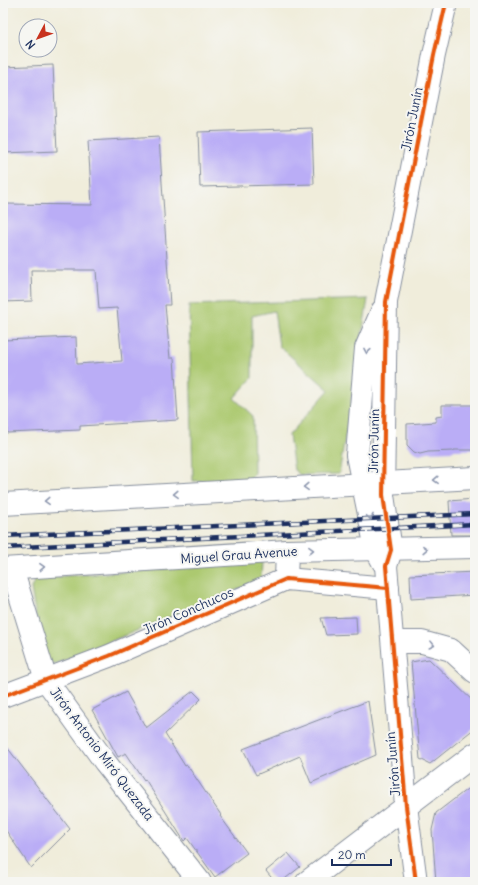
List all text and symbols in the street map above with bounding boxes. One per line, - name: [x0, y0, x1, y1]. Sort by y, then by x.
- north arrow: [18, 18, 58, 58]
- text: N: [23, 37, 38, 52]
- street label: Jirón Junín: [397, 85, 427, 152]
- one-way arrow: [363, 348, 372, 354]
- street label: Jirón Junín: [365, 408, 383, 474]
- one-way arrow: [433, 476, 439, 485]
- one-way arrow: [303, 483, 309, 492]
- one-way arrow: [173, 490, 179, 499]
- one-way arrow: [44, 497, 50, 506]
- one-way arrow: [365, 514, 374, 520]
- street label: Miguel Grau Avenue: [180, 542, 298, 568]
- one-way arrow: [422, 544, 428, 553]
- one-way arrow: [308, 546, 314, 554]
- one-way arrow: [39, 563, 45, 572]
- street label: Jirón Conchucos: [140, 583, 236, 639]
- one-way arrow: [428, 640, 435, 649]
- street label: Jirón Antonio Miró Quezada: [46, 684, 158, 824]
- street label: Jirón Junín: [382, 730, 404, 797]
- scale bar: [332, 841, 391, 867]
- text: 20 m: [338, 847, 366, 862]

